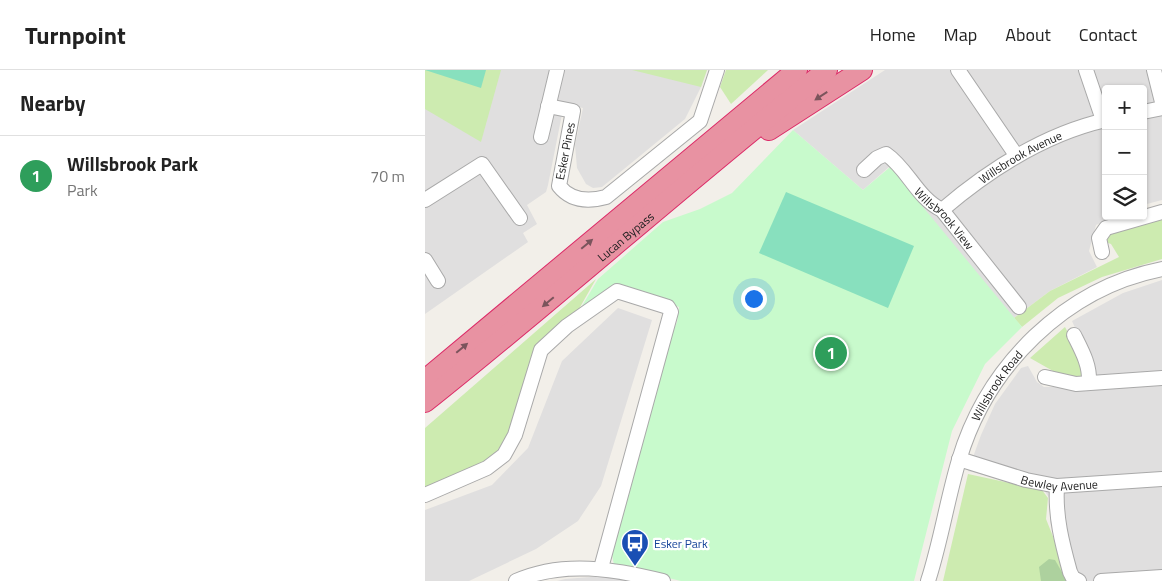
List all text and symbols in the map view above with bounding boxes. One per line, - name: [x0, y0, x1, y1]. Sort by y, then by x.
- text: Turnpoint: [25, 17, 126, 53]
- text: Home: [870, 21, 916, 48]
- text: Map: [944, 21, 977, 48]
- text: About: [1005, 21, 1051, 48]
- text: Contact: [1079, 21, 1137, 48]
- map controls: [1102, 85, 1147, 220]
- button: +: [1102, 85, 1147, 130]
- text: Nearby: [20, 87, 85, 119]
- one-way arrow: [814, 92, 828, 101]
- street label: Esker Pines: [550, 120, 580, 182]
- street label: Willsbrook Avenue: [974, 125, 1065, 188]
- button: −: [1102, 130, 1147, 175]
- text: Willsbrook Park: [67, 149, 198, 178]
- text: 1: [32, 164, 40, 188]
- text: 70 m: [370, 164, 405, 188]
- button: layers: [1102, 175, 1147, 220]
- text: Park: [67, 178, 98, 202]
- street label: Willsbrook View: [910, 183, 979, 254]
- street label: Lucan Bypass: [593, 206, 658, 266]
- one-way arrow: [581, 239, 594, 250]
- your location: [741, 286, 767, 312]
- one-way arrow: [542, 296, 554, 308]
- pin: 1: [815, 334, 847, 372]
- one-way arrow: [456, 343, 469, 354]
- street label: Willsbrook Road: [966, 346, 1027, 424]
- street label: Bewley Avenue: [1019, 469, 1098, 495]
- bus stop icon: Esker Park: [620, 528, 650, 567]
- place label: Esker Park: [654, 534, 708, 553]

